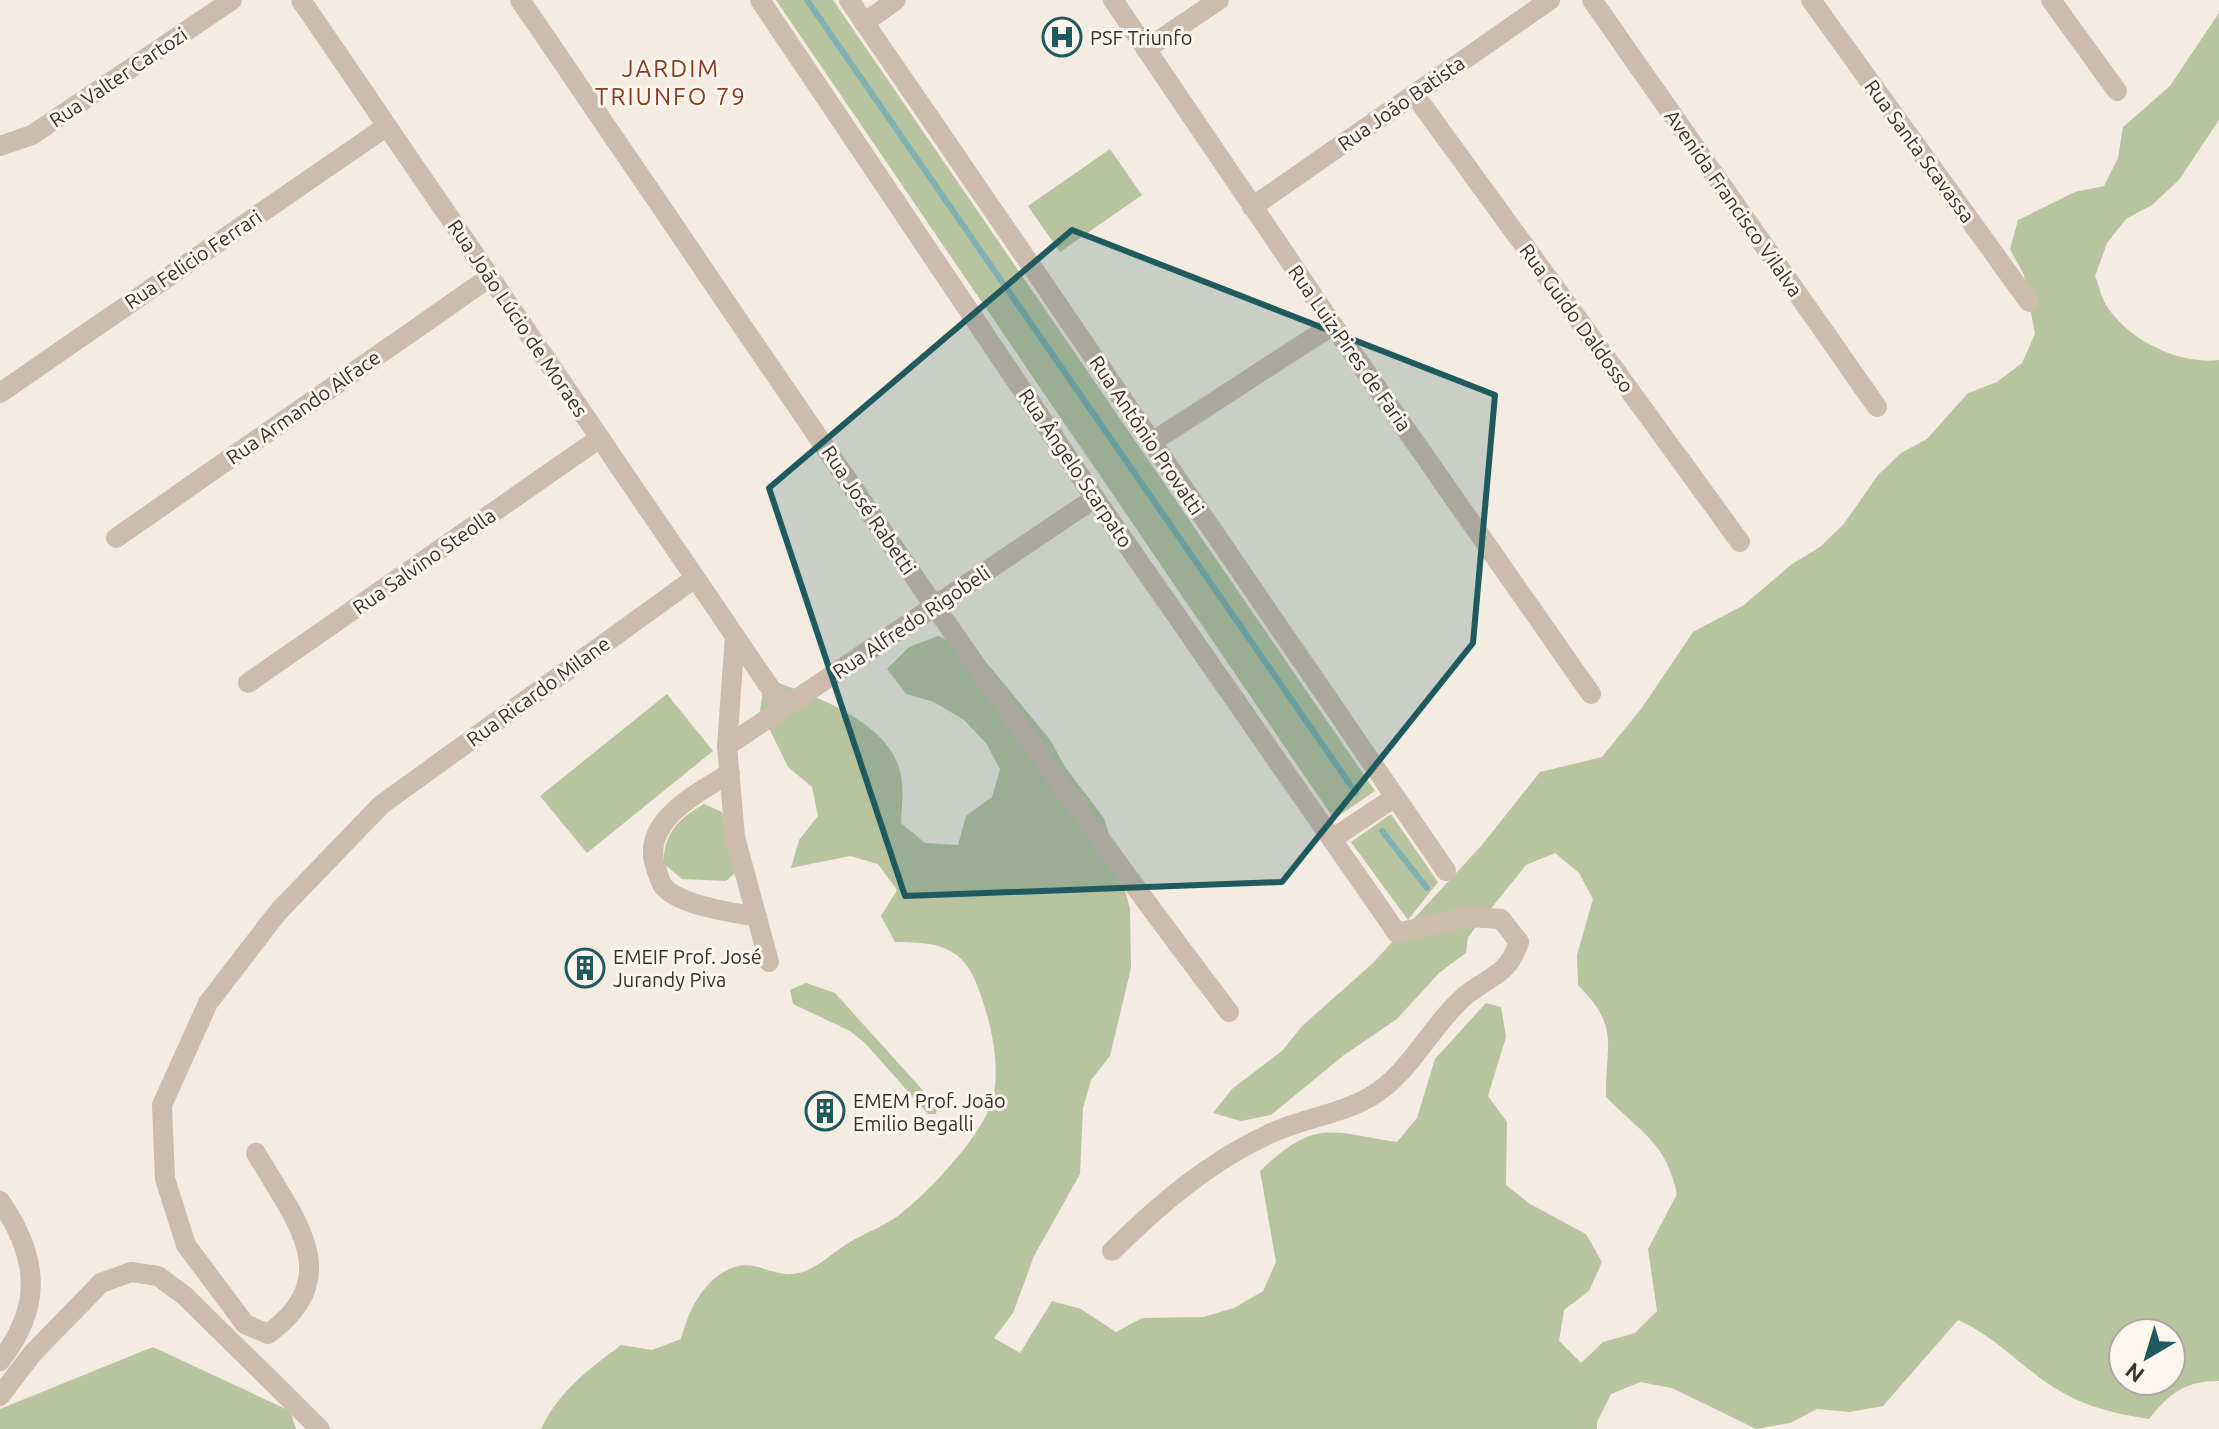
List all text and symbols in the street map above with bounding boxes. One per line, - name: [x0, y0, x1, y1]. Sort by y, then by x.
- hospital icon: PSF Triunfo: [1041, 16, 1083, 58]
- street label: Rua Valter Cartozi: [45, 22, 191, 132]
- place label: PSF Triunfo: [1090, 26, 1193, 49]
- street label: Rua João Batista: [1333, 51, 1469, 155]
- district label: JARDIM TRIUNFO 79: [595, 55, 747, 110]
- street label: Rua Santa Scavassa: [1860, 75, 1980, 227]
- street label: Avenida Francisco Vilalva: [1661, 105, 1807, 301]
- street label: Rua Felicio Ferrari: [120, 205, 266, 313]
- street label: Rua João Lúcio de Moraes: [443, 215, 593, 421]
- street label: Rua Guido Daldosso: [1515, 239, 1639, 397]
- street label: Rua Luiz Pires de Faria: [1284, 260, 1416, 436]
- street label: Rua Armando Alface: [222, 345, 384, 469]
- street label: Rua Antônio Provatti: [1085, 351, 1209, 519]
- street label: Rua Ângelo Scarpato: [1014, 384, 1138, 552]
- street label: Rua José Rabetti: [817, 441, 921, 579]
- street label: Rua Salvino Steolla: [348, 503, 500, 619]
- street label: Rua Alfredo Rigobeli: [828, 561, 994, 683]
- street label: Rua Ricardo Milane: [462, 631, 614, 751]
- place label: EMEIF Prof. José Jurandy Piva: [613, 945, 762, 991]
- building icon: EMEIF Prof. José Jurandy Piva: [564, 947, 606, 989]
- place label: EMEM Prof. João Emilio Begalli: [853, 1089, 1006, 1135]
- building icon: EMEM Prof. João Emilio Begalli: [804, 1090, 846, 1132]
- north arrow: [2107, 1317, 2187, 1397]
- text: N: [2120, 1358, 2149, 1388]

